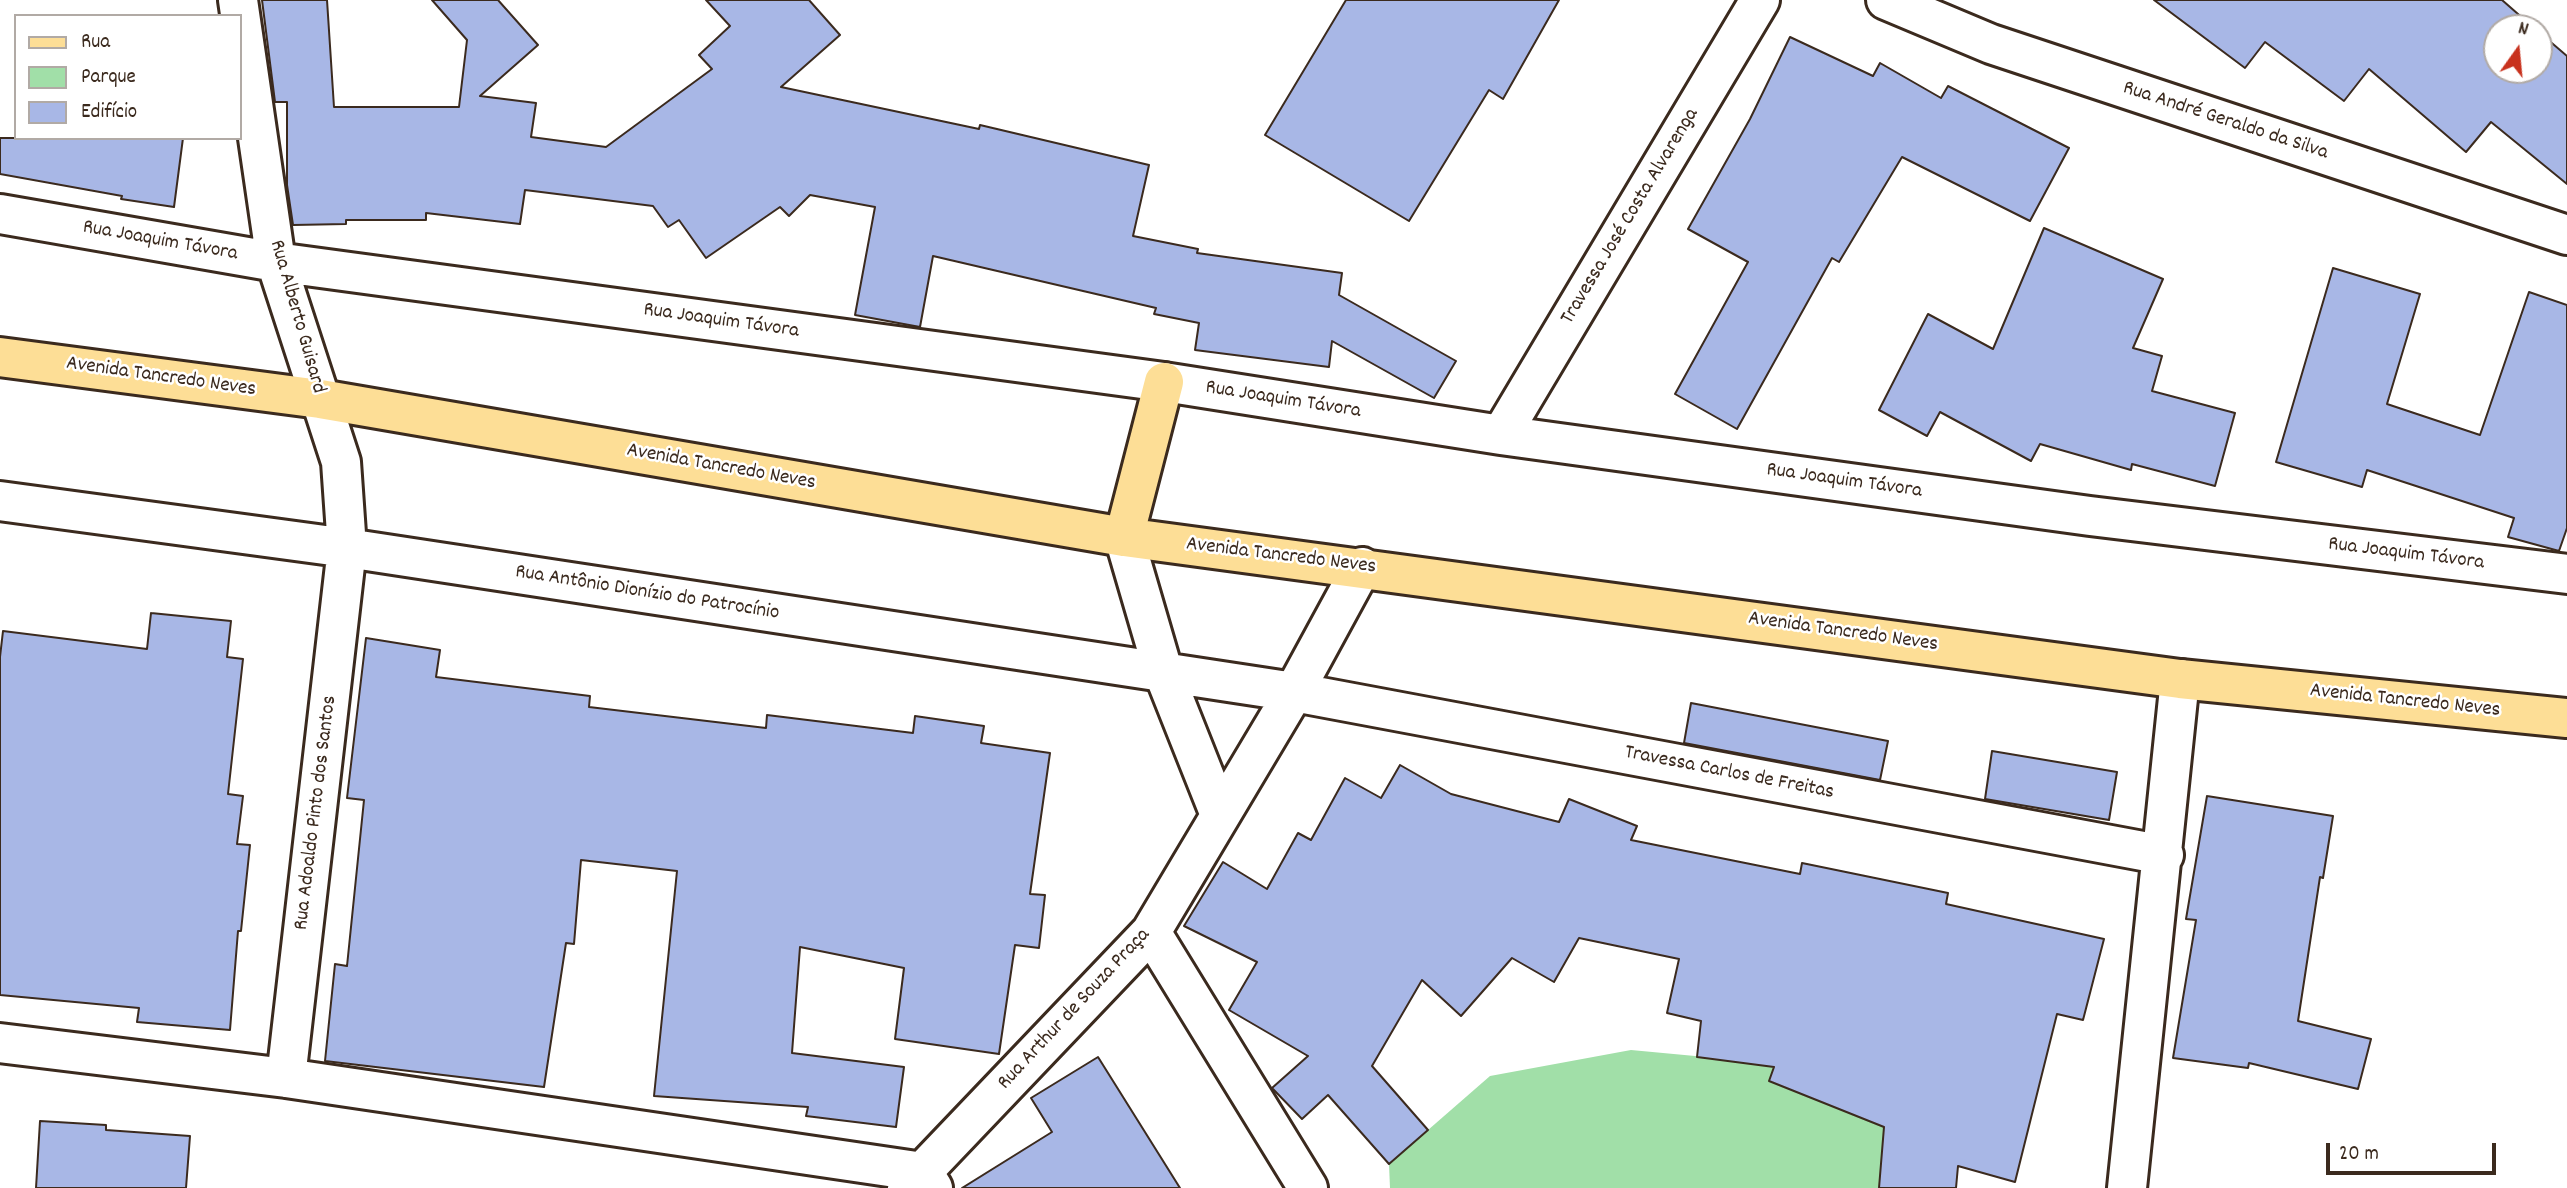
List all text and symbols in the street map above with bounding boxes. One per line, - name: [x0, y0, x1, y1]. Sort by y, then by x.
- legend: [14, 14, 242, 140]
- north arrow: [2483, 14, 2553, 84]
- text: N: [2515, 16, 2531, 44]
- text: Rua: [81, 28, 110, 58]
- text: Parque: [81, 63, 136, 93]
- street label: Rua André Geraldo da Silva: [2119, 77, 2331, 167]
- text: Edifício: [81, 98, 137, 128]
- street label: Travessa José Costa Alvarenga: [1556, 104, 1706, 330]
- street label: Rua Joaquim Távora: [81, 216, 239, 268]
- street label: Rua Alberto Guisard: [262, 237, 330, 397]
- street label: Rua Joaquim Távora: [642, 299, 800, 345]
- street label: Avenida Tancredo Neves: [64, 352, 258, 404]
- street label: Rua Joaquim Távora: [1204, 376, 1362, 426]
- street label: Avenida Tancredo Neves: [625, 439, 817, 497]
- street label: Rua Joaquim Távora: [1765, 459, 1923, 505]
- street label: Avenida Tancredo Neves: [1184, 533, 1378, 581]
- street label: Rua Joaquim Távora: [2327, 533, 2485, 577]
- street label: Rua Antônio Dionízio do Patrocínio: [513, 561, 781, 627]
- street label: Avenida Tancredo Neves: [1746, 607, 1940, 659]
- street label: Avenida Tancredo Neves: [2309, 679, 2501, 725]
- street label: Rua Adoaldo Pinto dos Santos: [290, 694, 344, 932]
- street label: Travessa Carlos de Freitas: [1622, 741, 1836, 807]
- street label: Rua Arthur de Souza Praça: [994, 924, 1156, 1096]
- scale bar: [2329, 1128, 2499, 1172]
- text: 20 m: [2339, 1140, 2379, 1170]

